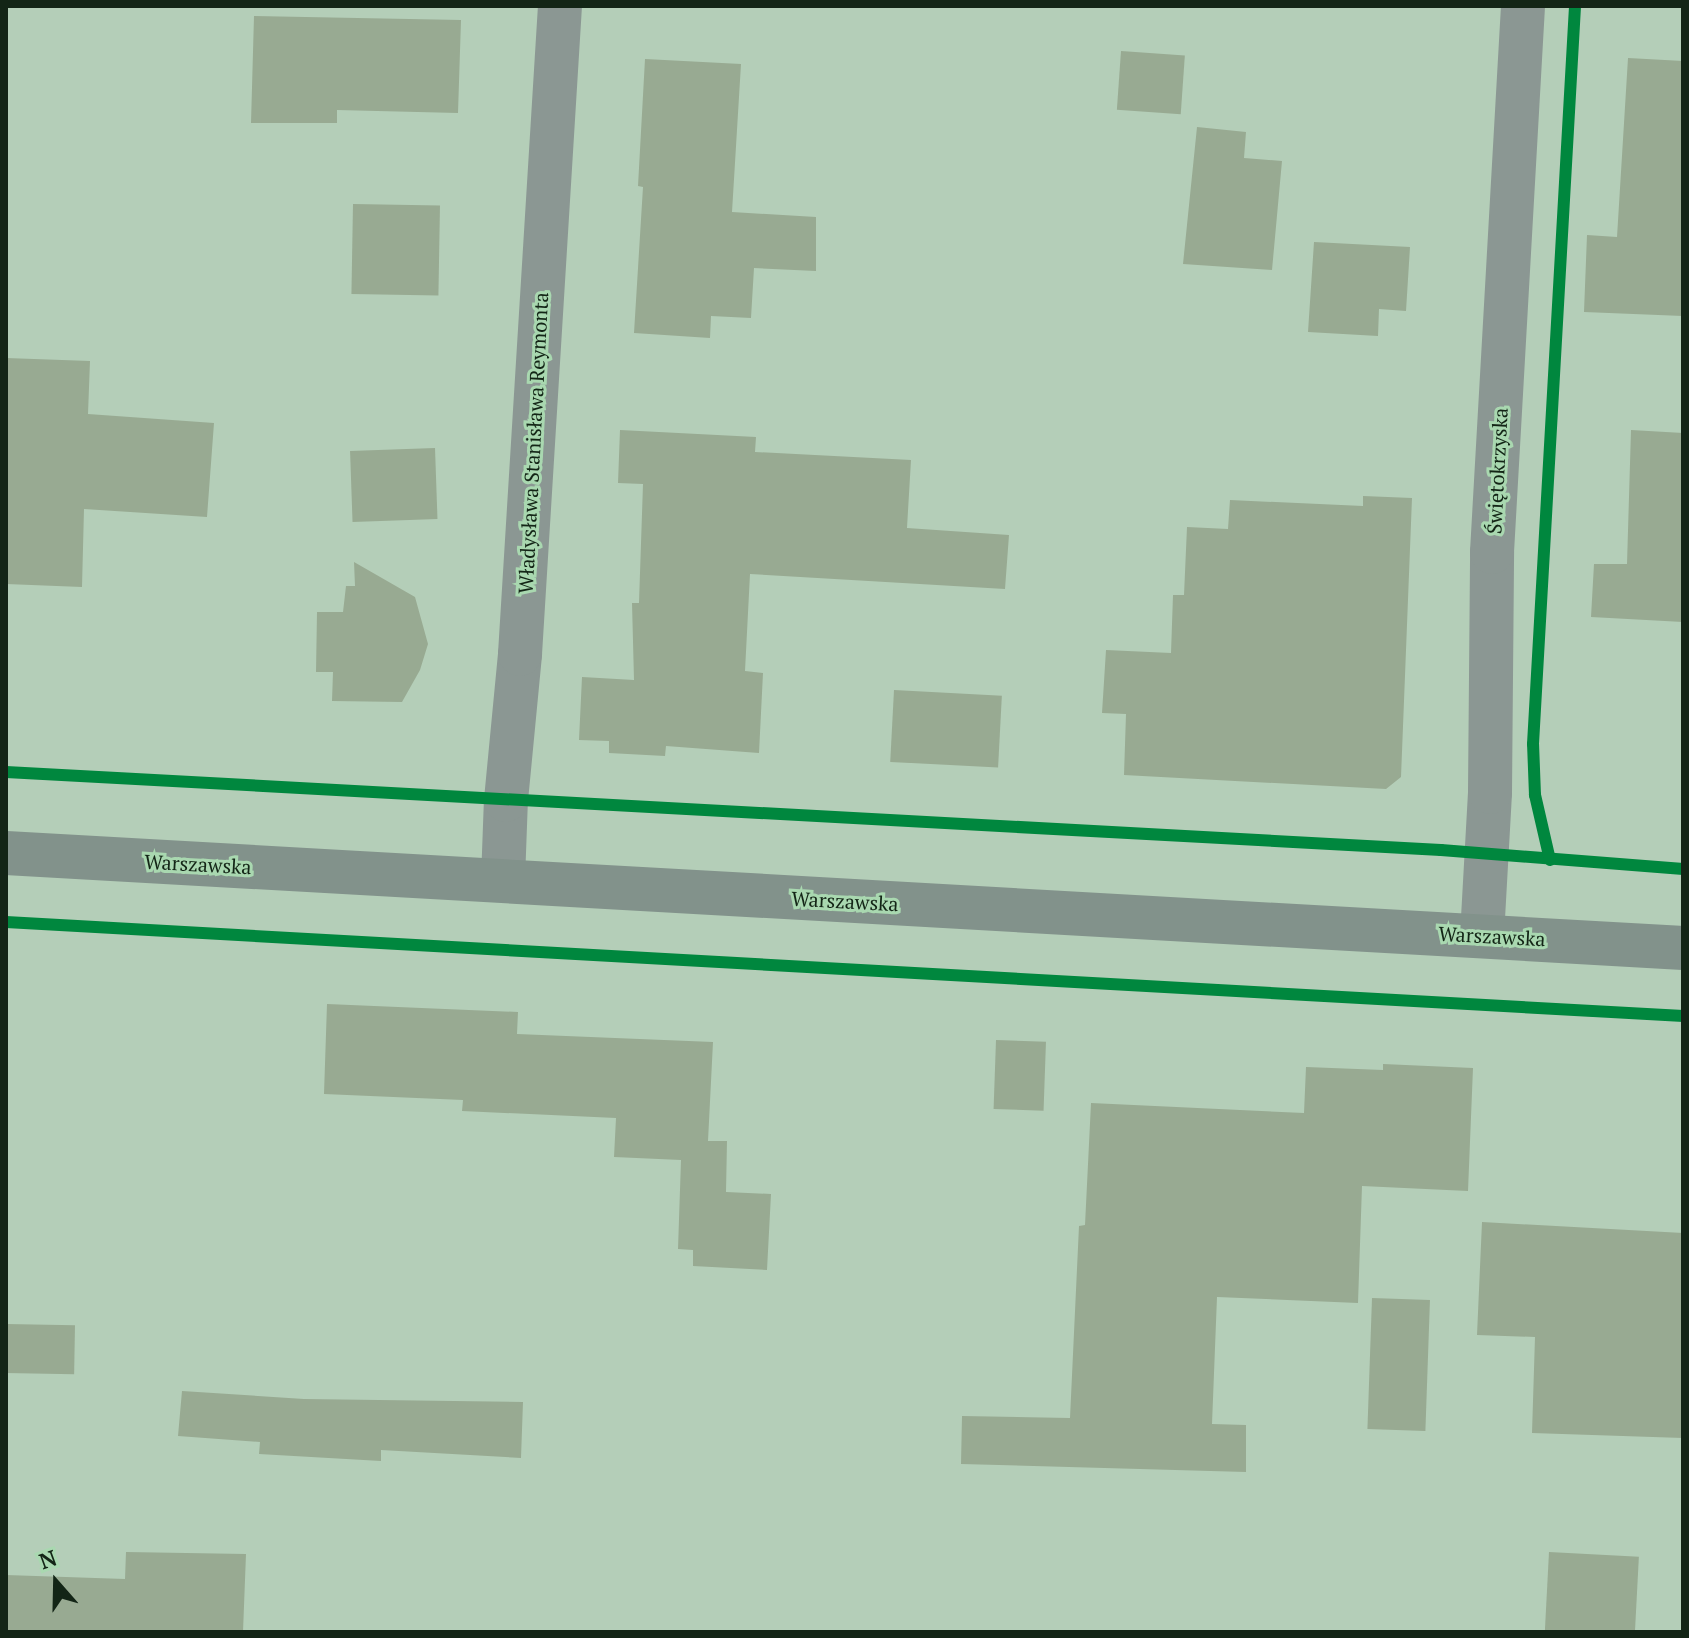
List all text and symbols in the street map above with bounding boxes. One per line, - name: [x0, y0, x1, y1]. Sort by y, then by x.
- street label: Władysława Stanisława Reymonta: [513, 292, 553, 594]
- street label: Świętokrzyska: [1482, 407, 1512, 535]
- street label: Warszawska: [144, 849, 252, 879]
- street label: Warszawska: [791, 886, 899, 916]
- street label: Warszawska: [1438, 921, 1546, 951]
- north arrow: [16, 1542, 96, 1622]
- text: N: [35, 1542, 60, 1575]

